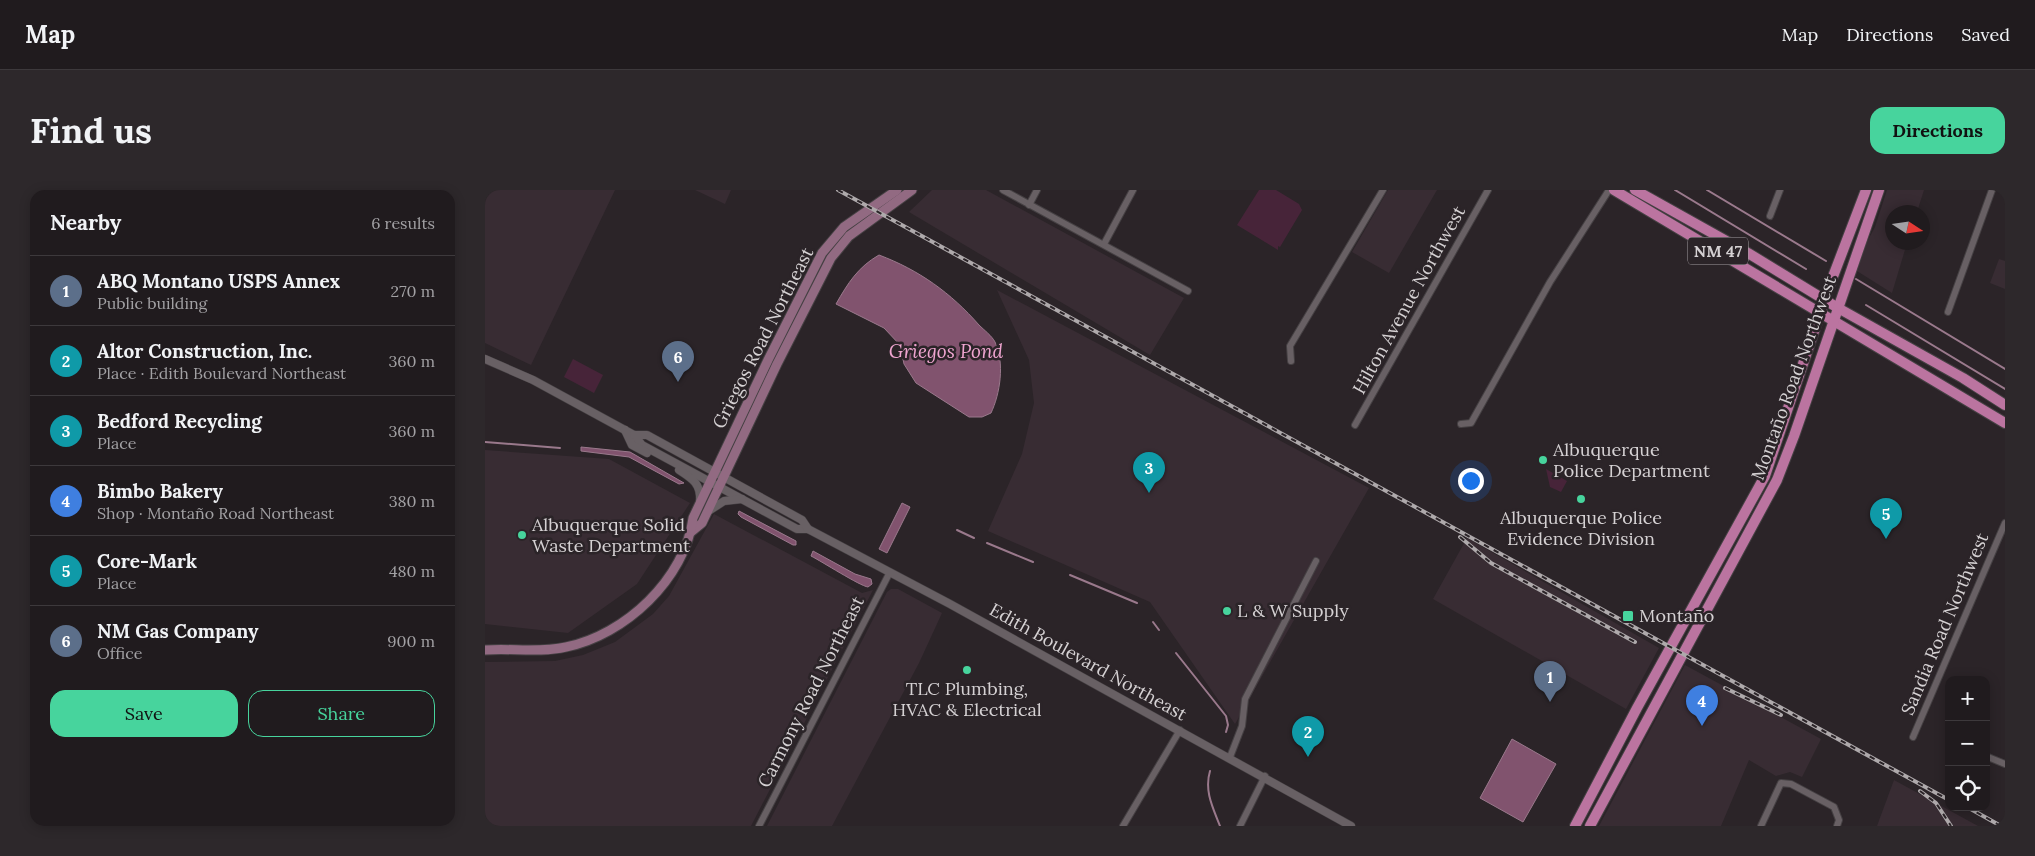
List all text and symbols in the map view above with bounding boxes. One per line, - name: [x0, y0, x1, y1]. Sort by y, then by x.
- text: Map: [25, 19, 75, 50]
- text: Map: [1782, 23, 1818, 46]
- text: Directions: [1846, 23, 1933, 46]
- text: Saved: [1961, 23, 2010, 46]
- button: Directions: [1870, 107, 2005, 154]
- text: Find us: [30, 108, 152, 153]
- street label: Hilton Avenue Northwest: [1347, 202, 1470, 398]
- north arrow: [1885, 205, 1930, 250]
- text: Nearby: [50, 209, 121, 236]
- text: 6 results: [371, 213, 435, 233]
- road number: NM 47: [1688, 238, 1748, 264]
- street label: Griegos Road Northeast: [707, 243, 818, 432]
- text: ABQ Montano USPS Annex: [97, 269, 340, 293]
- street label: Montaño Road Northwest: [1746, 273, 1841, 483]
- text: 1: [63, 281, 69, 301]
- text: 270 m: [391, 281, 435, 301]
- text: Public building: [97, 293, 207, 313]
- text: Altor Construction, Inc.: [97, 339, 312, 363]
- water label: Griegos Pond: [889, 339, 1004, 363]
- pin: 6: [662, 341, 694, 382]
- text: 2: [62, 351, 70, 371]
- text: 360 m: [388, 351, 435, 371]
- text: Place · Edith Boulevard Northeast: [97, 363, 346, 383]
- text: Bedford Recycling: [97, 409, 262, 433]
- text: 3: [62, 421, 70, 441]
- text: 360 m: [388, 421, 435, 441]
- text: Place: [97, 433, 136, 453]
- place label: Albuquerque Police Department: [1552, 438, 1710, 482]
- pin: 3: [1133, 452, 1165, 493]
- marker: Albuquerque Police Department: [1537, 454, 1549, 466]
- your location: [1458, 468, 1484, 494]
- text: Bimbo Bakery: [97, 479, 223, 503]
- text: 4: [62, 491, 70, 511]
- text: 380 m: [389, 491, 435, 511]
- marker: Albuquerque Police Evidence Division: [1575, 493, 1587, 505]
- pin: 5: [1870, 498, 1902, 539]
- text: Shop · Montaño Road Northeast: [97, 503, 334, 523]
- place label: Albuquerque Police Evidence Division: [1499, 506, 1662, 550]
- place label: Albuquerque Solid Waste Department: [531, 513, 690, 557]
- marker: Albuquerque Solid Waste Department: [516, 529, 528, 541]
- street label: Sandia Road Northwest: [1896, 529, 1993, 718]
- text: Core-Mark: [97, 549, 197, 573]
- text: 5: [62, 561, 70, 581]
- text: 480 m: [389, 561, 435, 581]
- text: Place: [97, 573, 136, 593]
- street label: Carmony Road Northeast: [752, 592, 869, 791]
- street label: Edith Boulevard Northeast: [985, 598, 1191, 726]
- place label: L & W Supply: [1237, 599, 1349, 622]
- place label: Montaño: [1639, 604, 1714, 627]
- marker: L & W Supply: [1221, 605, 1233, 617]
- marker: Montaño: [1621, 609, 1635, 623]
- text: NM Gas Company: [97, 619, 259, 643]
- text: 6: [61, 631, 71, 651]
- text: 900 m: [387, 631, 435, 651]
- text: Office: [97, 643, 142, 663]
- pin: 1: [1534, 661, 1566, 702]
- marker: TLC Plumbing, HVAC & Electrical: [961, 664, 973, 676]
- map controls: [1945, 676, 1990, 811]
- button: +: [1945, 676, 1990, 721]
- place label: TLC Plumbing, HVAC & Electrical: [892, 677, 1042, 721]
- pin: 4: [1686, 685, 1718, 726]
- button: Save: [50, 690, 238, 737]
- button: Share: [248, 690, 435, 737]
- pin: 2: [1292, 716, 1324, 757]
- button: −: [1945, 721, 1990, 766]
- button: locate: [1945, 766, 1990, 811]

